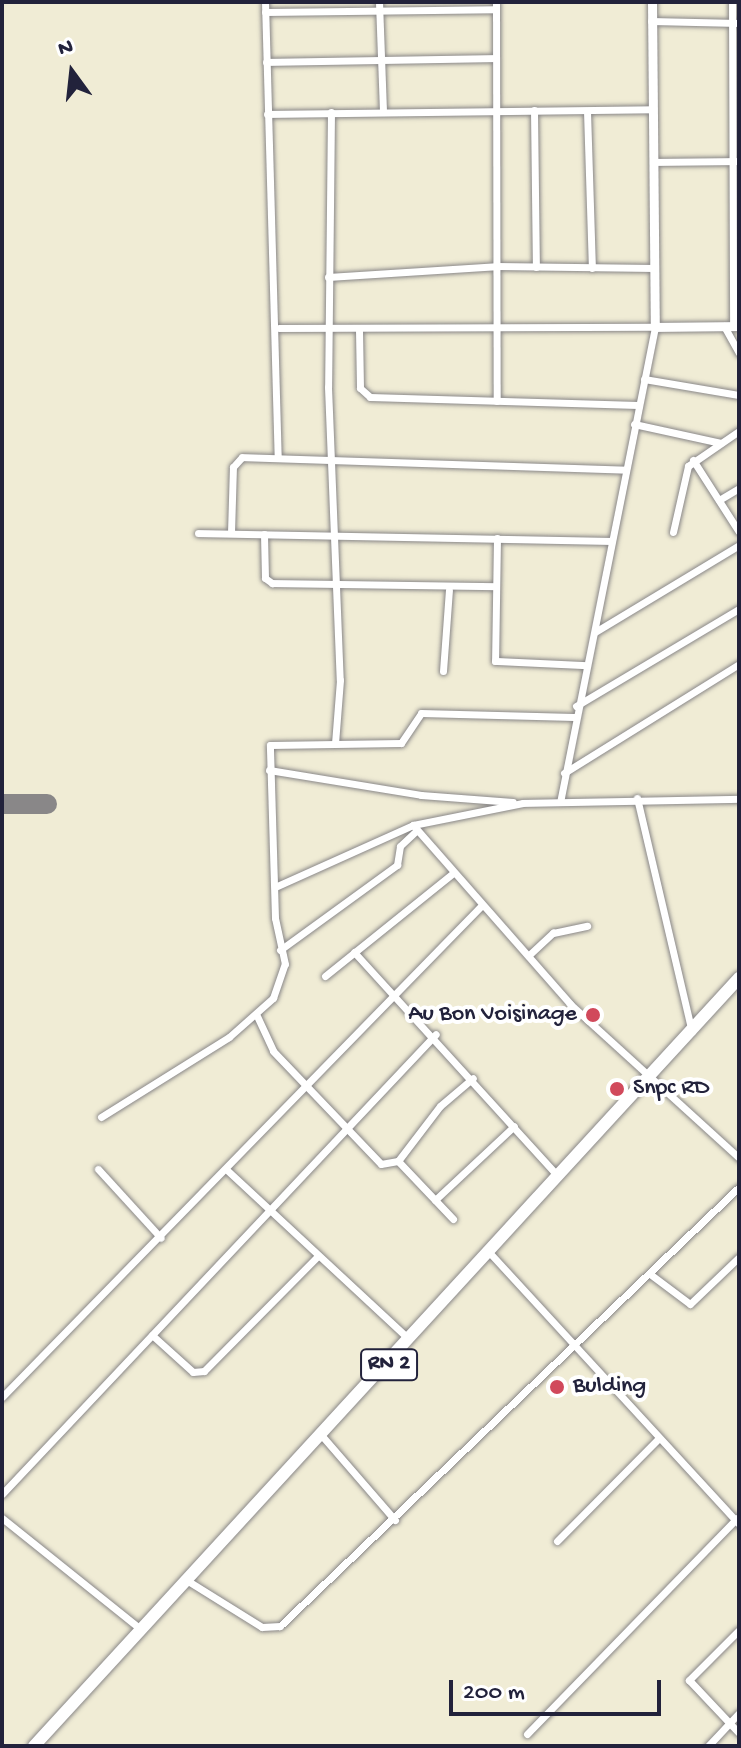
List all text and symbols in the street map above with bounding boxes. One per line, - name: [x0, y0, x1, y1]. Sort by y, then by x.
- north arrow: [32, 32, 112, 112]
- text: N: [55, 34, 76, 63]
- place label: Au Bon Voisinage: [408, 1001, 577, 1029]
- marker: Au Bon Voisinage: [584, 1006, 602, 1024]
- place label: Snpc RD: [633, 1075, 709, 1103]
- marker: Snpc RD: [608, 1080, 626, 1098]
- road number: RN 2: [359, 1347, 419, 1383]
- place label: Bulding: [573, 1373, 646, 1401]
- marker: Bulding: [548, 1378, 566, 1396]
- scale bar: [453, 1664, 665, 1714]
- text: 200 m: [463, 1679, 525, 1708]

